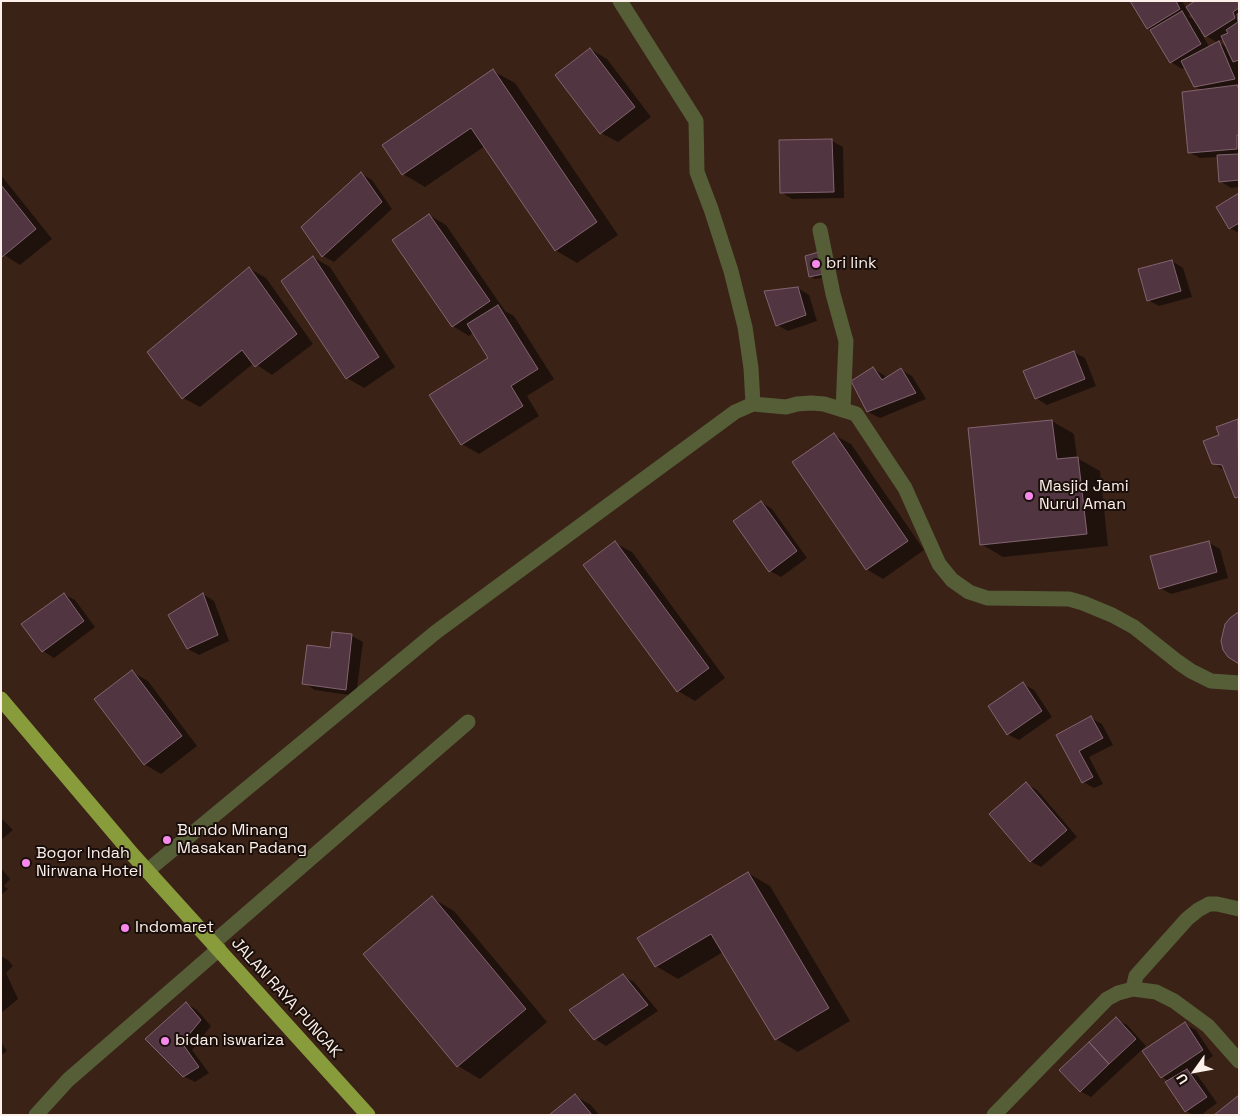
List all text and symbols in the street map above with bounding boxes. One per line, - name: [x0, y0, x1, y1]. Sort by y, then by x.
- place label: bri link: [826, 254, 877, 274]
- marker: bri link: [810, 258, 822, 270]
- place label: Masjid Jami Nurul Aman: [1039, 477, 1129, 515]
- marker: Masjid Jami Nurul Aman: [1023, 490, 1035, 502]
- place label: Bundo Minang Masakan Padang: [177, 821, 307, 859]
- marker: Bundo Minang Masakan Padang: [161, 834, 173, 846]
- place label: Bogor Indah Nirwana Hotel: [36, 844, 142, 882]
- marker: Bogor Indah Nirwana Hotel: [20, 857, 32, 869]
- place label: Indomaret: [135, 918, 214, 938]
- marker: Indomaret: [119, 922, 131, 934]
- street label: JALAN RAYA PUNCAK: [227, 934, 345, 1062]
- place label: bidan iswariza: [175, 1031, 284, 1051]
- marker: bidan iswariza: [159, 1035, 171, 1047]
- north arrow: [1170, 1046, 1220, 1096]
- text: U: [1172, 1070, 1192, 1088]

